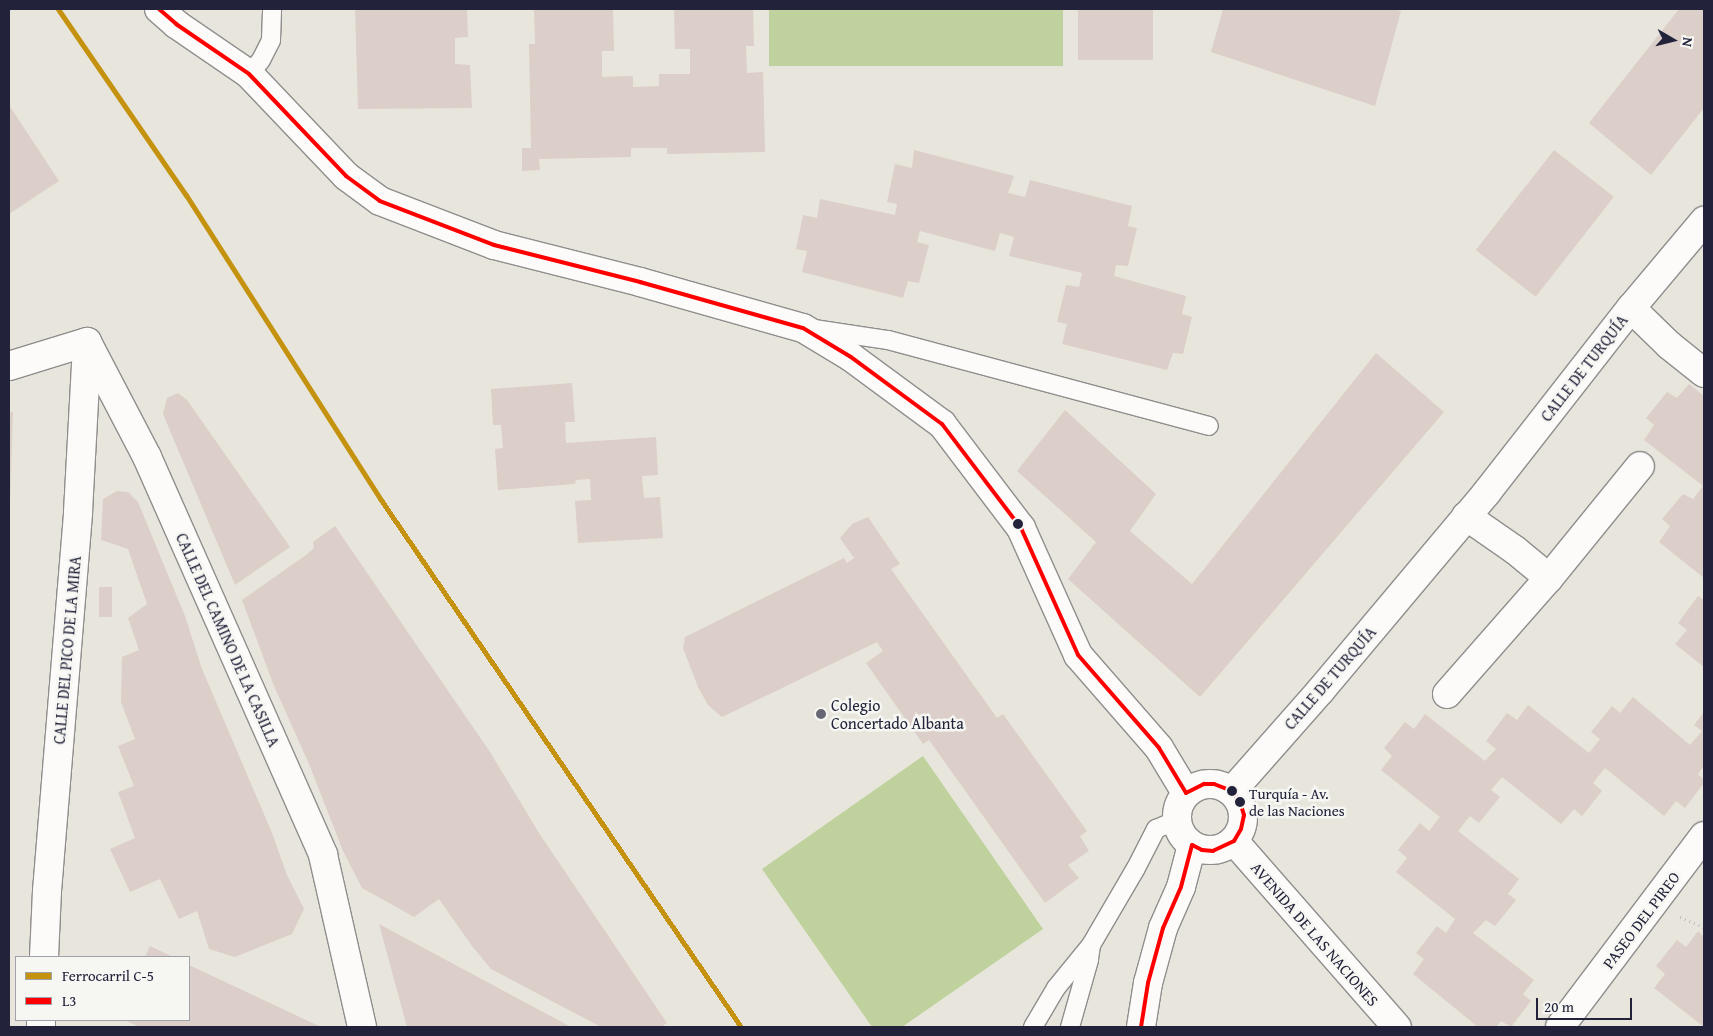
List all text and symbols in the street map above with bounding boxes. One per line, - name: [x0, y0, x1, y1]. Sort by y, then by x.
- north arrow: [1648, 15, 1698, 65]
- text: N: [1677, 36, 1698, 48]
- street label: CALLE DE TURQUÍA: [1536, 311, 1632, 425]
- unlabelled marker: [1013, 519, 1023, 529]
- street label: CALLE DEL CAMINO DE LA CASILLA: [172, 530, 284, 750]
- street label: CALLE DEL PICO DE LA MIRA: [49, 555, 85, 745]
- street label: CALLE DE TURQUÍA: [1280, 623, 1380, 733]
- place label: Colegio Concertado Albanta: [831, 695, 964, 733]
- marker: Colegio Concertado Albanta: [815, 708, 827, 720]
- place label: Turquía - Av. de las Naciones: [1249, 784, 1345, 819]
- unlabelled marker: [1227, 786, 1237, 796]
- marker: Turquía - Av. de las Naciones: [1235, 797, 1245, 807]
- street label: AVENIDA DE LAS NACIONES: [1247, 858, 1383, 1010]
- street label: PASEO DEL PIREO: [1598, 868, 1684, 972]
- legend: [15, 956, 190, 1021]
- text: Ferrocarril C-5: [62, 965, 154, 986]
- scale bar: [1538, 988, 1634, 1020]
- text: L3: [62, 990, 77, 1011]
- text: 20 m: [1544, 996, 1574, 1017]

